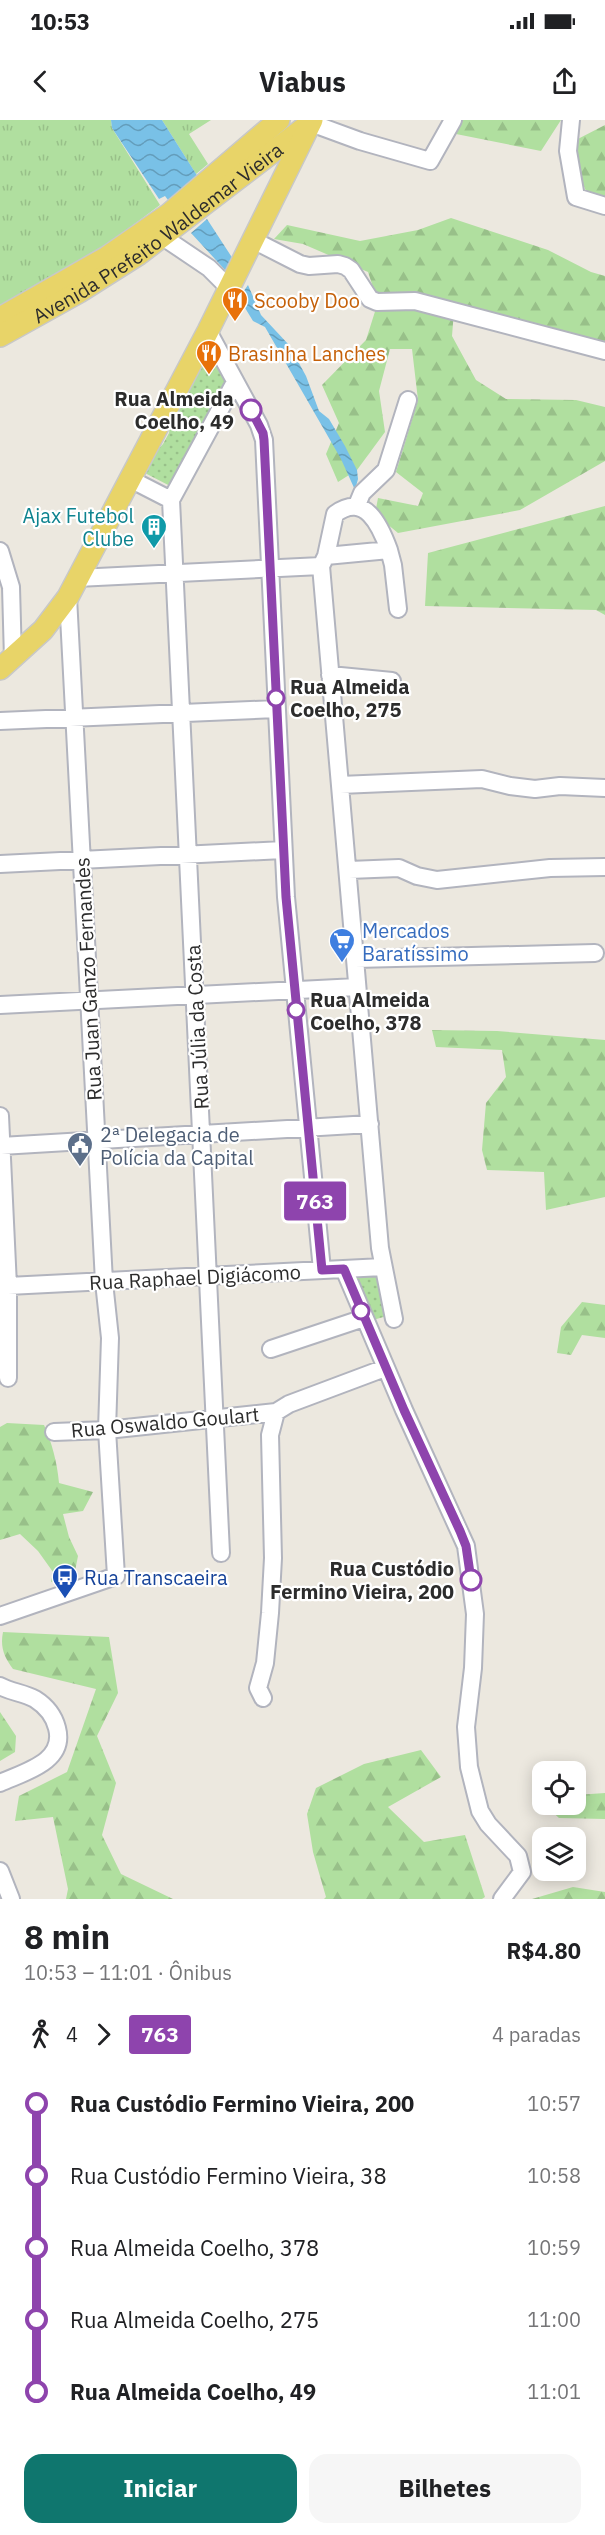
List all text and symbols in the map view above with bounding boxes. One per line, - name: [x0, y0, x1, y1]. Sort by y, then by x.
- text: 10:53: [30, 7, 90, 36]
- text: Viabus: [259, 64, 346, 99]
- icon: back: [24, 65, 57, 98]
- icon: share: [548, 65, 581, 98]
- street label: Avenida Prefeito Waldemar Vieira: [28, 135, 288, 329]
- restaurant icon: Scooby Doo: [220, 285, 250, 323]
- place label: Scooby Doo: [254, 287, 360, 314]
- restaurant icon: Brasinha Lanches: [194, 338, 224, 376]
- place label: Brasinha Lanches: [228, 340, 386, 367]
- place label: Rua Almeida Coelho, 49: [114, 385, 234, 435]
- marker: Rua Almeida Coelho, 49: [240, 399, 262, 421]
- place label: Ajax Futebol Clube: [22, 502, 134, 552]
- building icon: Ajax Futebol Clube: [139, 512, 169, 550]
- place label: Rua Almeida Coelho, 275: [290, 673, 410, 723]
- marker: Rua Almeida Coelho, 275: [267, 689, 285, 707]
- street label: Rua Juan Ganzo Fernandes: [68, 857, 108, 1101]
- place label: Mercados Baratíssimo: [362, 917, 469, 967]
- supermarket icon: Mercados Baratíssimo: [327, 926, 357, 964]
- street label: Rua Júlia da Costa: [179, 944, 215, 1110]
- place label: Rua Almeida Coelho, 378: [310, 986, 430, 1036]
- marker: Rua Almeida Coelho, 378: [287, 1001, 305, 1019]
- place label: 2ª Delegacia de Polícia da Capital: [100, 1121, 254, 1171]
- public building icon: 2ª Delegacia de Polícia da Capital: [65, 1130, 95, 1168]
- line badge: 763: [280, 1182, 350, 1220]
- text: 763: [296, 1187, 334, 1215]
- street label: Rua Raphael Digiácomo: [88, 1258, 302, 1296]
- unlabelled marker: [352, 1302, 370, 1320]
- street label: Rua Oswaldo Goulart: [70, 1400, 260, 1444]
- place label: Rua Custódio Fermino Vieira, 200: [270, 1555, 454, 1605]
- bus stop icon: Rua Transcaeira: [50, 1562, 80, 1600]
- place label: Rua Transcaeira: [84, 1564, 228, 1591]
- marker: Rua Custódio Fermino Vieira, 200: [460, 1569, 482, 1591]
- map controls: [532, 1761, 586, 1881]
- button: locate: [532, 1761, 586, 1815]
- button: layers: [532, 1827, 586, 1881]
- text: 8 min: [24, 1915, 110, 1958]
- text: R$4.80: [507, 1936, 581, 1965]
- text: 10:53 – 11:01 · Ônibus: [24, 1959, 232, 1986]
- icon: walk: [24, 2018, 57, 2051]
- icon: forward: [87, 2018, 120, 2051]
- text: 763: [141, 2020, 179, 2048]
- text: 4: [66, 2021, 78, 2048]
- text: 4 paradas: [492, 2021, 581, 2048]
- text: Rua Custódio Fermino Vieira, 200: [70, 2089, 414, 2118]
- text: 10:57: [527, 2090, 581, 2117]
- text: Rua Custódio Fermino Vieira, 38: [70, 2161, 387, 2190]
- text: 10:58: [527, 2162, 581, 2189]
- text: Rua Almeida Coelho, 378: [70, 2233, 319, 2262]
- text: 10:59: [527, 2234, 581, 2261]
- text: Rua Almeida Coelho, 275: [70, 2305, 319, 2334]
- text: 11:00: [527, 2306, 581, 2333]
- text: Rua Almeida Coelho, 49: [70, 2377, 316, 2406]
- text: 11:01: [527, 2378, 581, 2405]
- button: Iniciar: [24, 2454, 297, 2523]
- button: Bilhetes: [309, 2454, 581, 2523]

